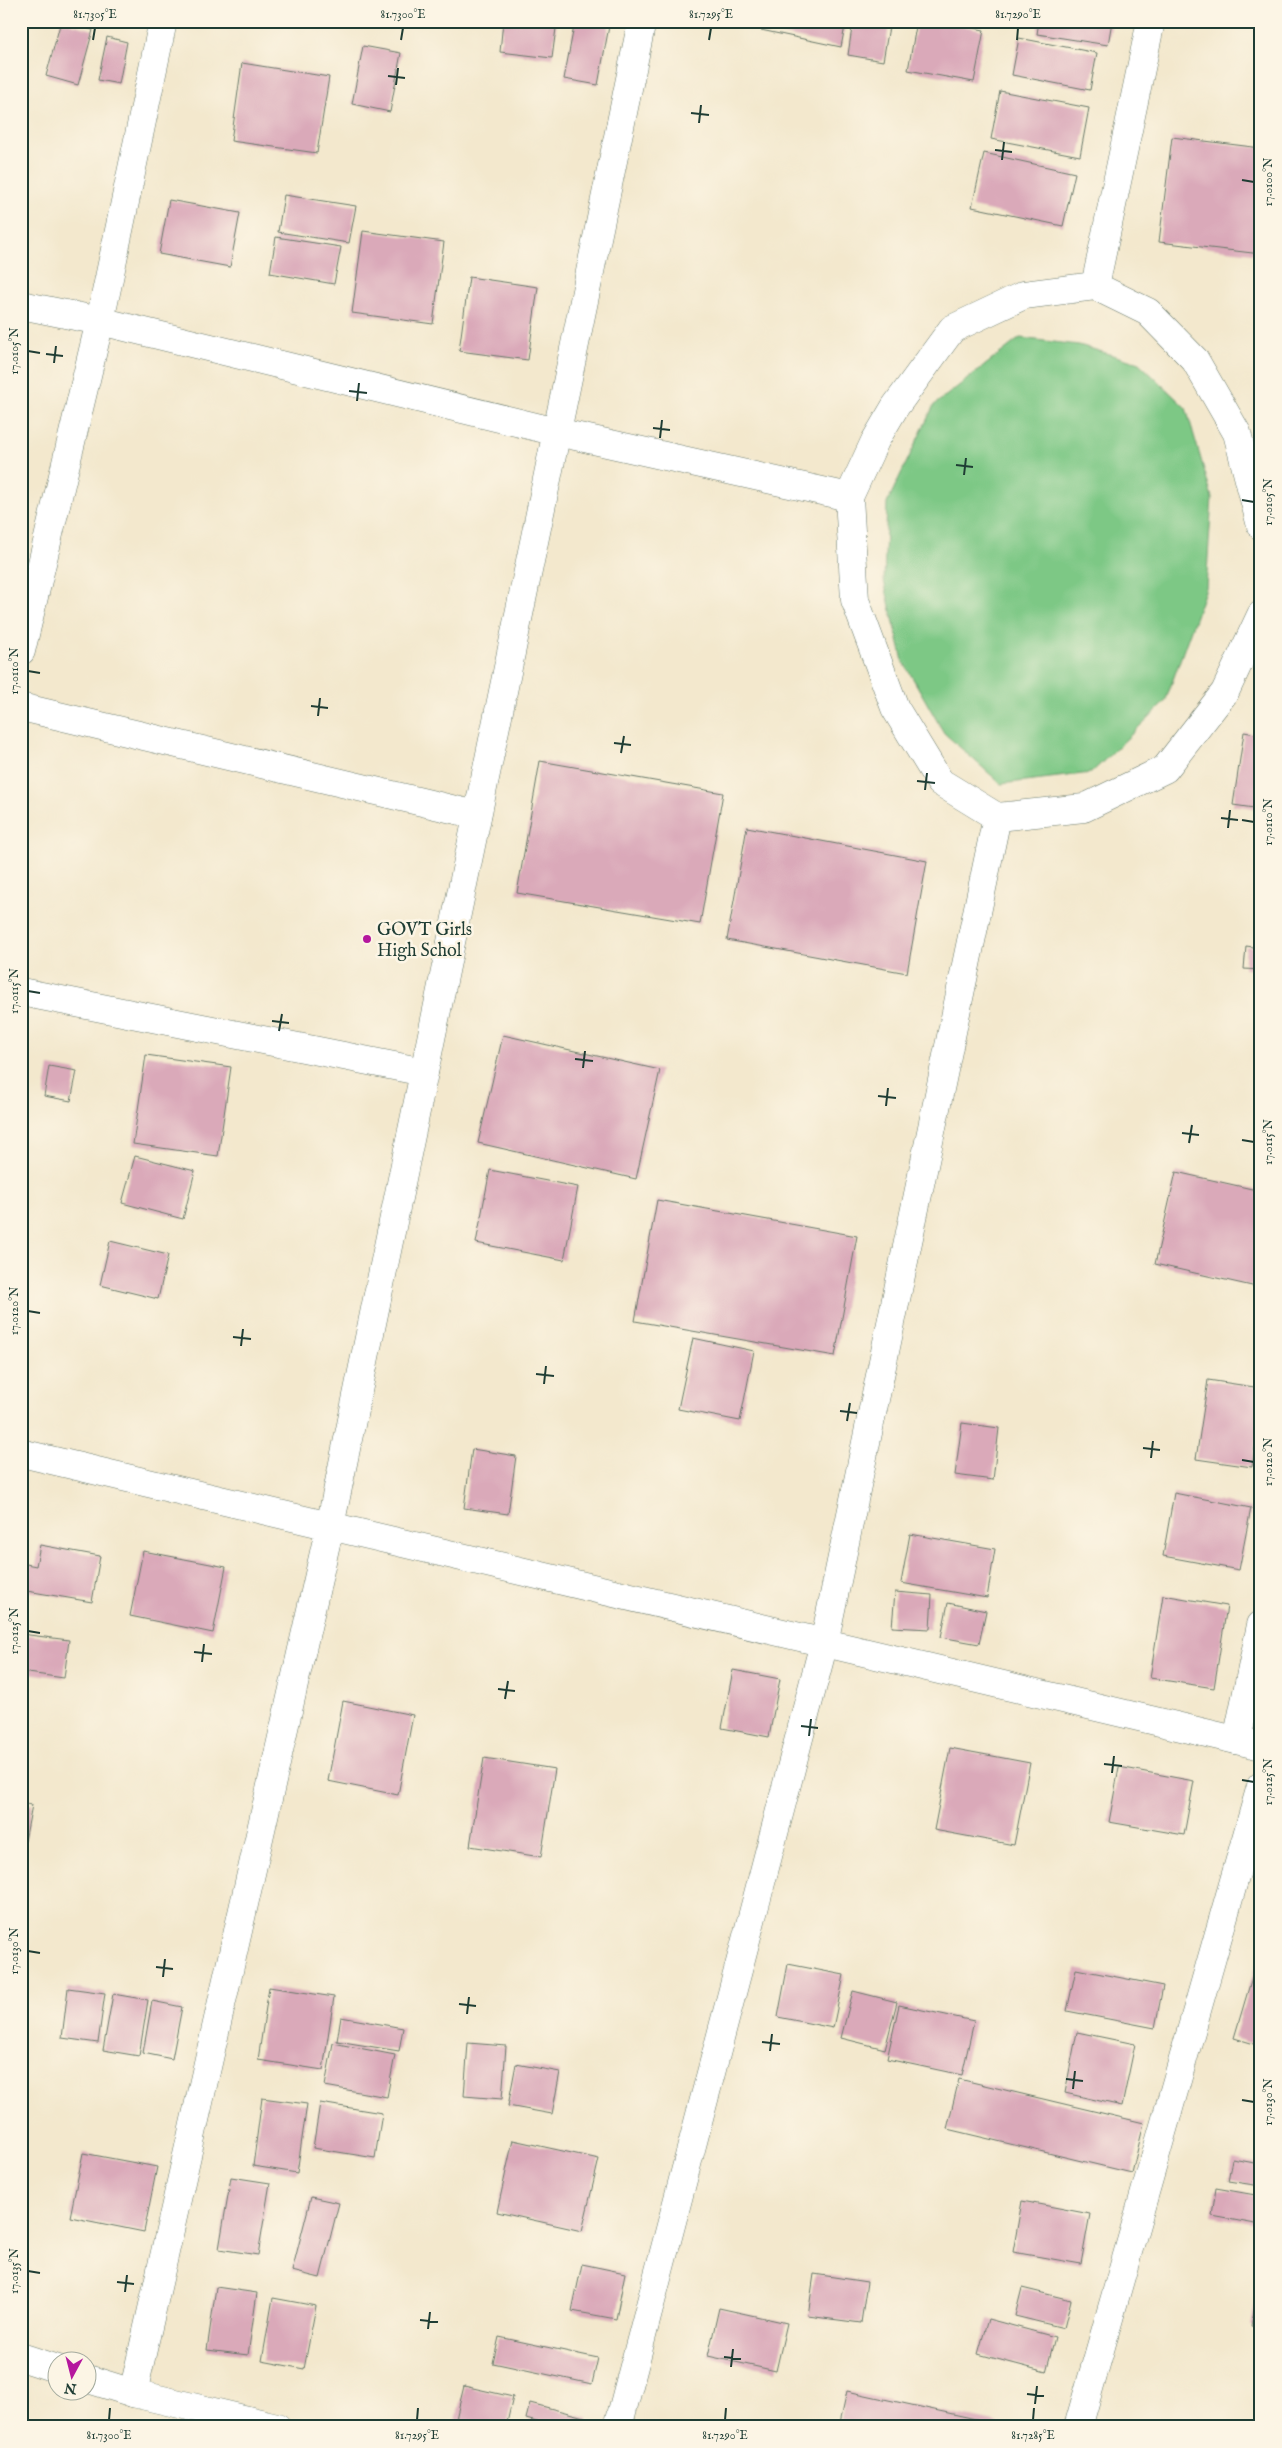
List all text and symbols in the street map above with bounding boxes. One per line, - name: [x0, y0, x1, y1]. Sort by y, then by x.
- text: 81.7305°E: [73, 7, 117, 22]
- text: 81.7300°E: [380, 7, 426, 22]
- text: 81.7295°E: [689, 7, 733, 22]
- text: 81.7290°E: [995, 7, 1041, 22]
- text: 17.0100°N: [1261, 157, 1276, 206]
- text: 17.0105°N: [7, 327, 22, 375]
- text: 17.0105°N: [1261, 478, 1276, 526]
- text: 17.0110°N: [7, 647, 22, 695]
- text: 17.0110°N: [1261, 798, 1276, 846]
- place label: GOVT Girls High Schol: [377, 919, 472, 963]
- marker: GOVT Girls High Schol: [361, 933, 373, 945]
- text: 17.0115°N: [7, 967, 22, 1014]
- text: 17.0115°N: [1261, 1118, 1276, 1165]
- text: 17.0120°N: [7, 1286, 22, 1335]
- text: 17.0120°N: [1261, 1437, 1276, 1486]
- text: 17.0125°N: [7, 1607, 22, 1655]
- text: 17.0125°N: [1261, 1758, 1276, 1806]
- text: 17.0130°N: [7, 1927, 22, 1975]
- text: 17.0130°N: [1261, 2078, 1276, 2126]
- text: 17.0135°N: [7, 2247, 22, 2294]
- north arrow: [48, 2350, 98, 2400]
- text: N: [63, 2378, 79, 2398]
- text: 81.7300°E: [86, 2428, 132, 2443]
- text: 81.7295°E: [395, 2428, 439, 2443]
- text: 81.7290°E: [702, 2428, 748, 2443]
- text: 81.7285°E: [1011, 2428, 1055, 2443]

